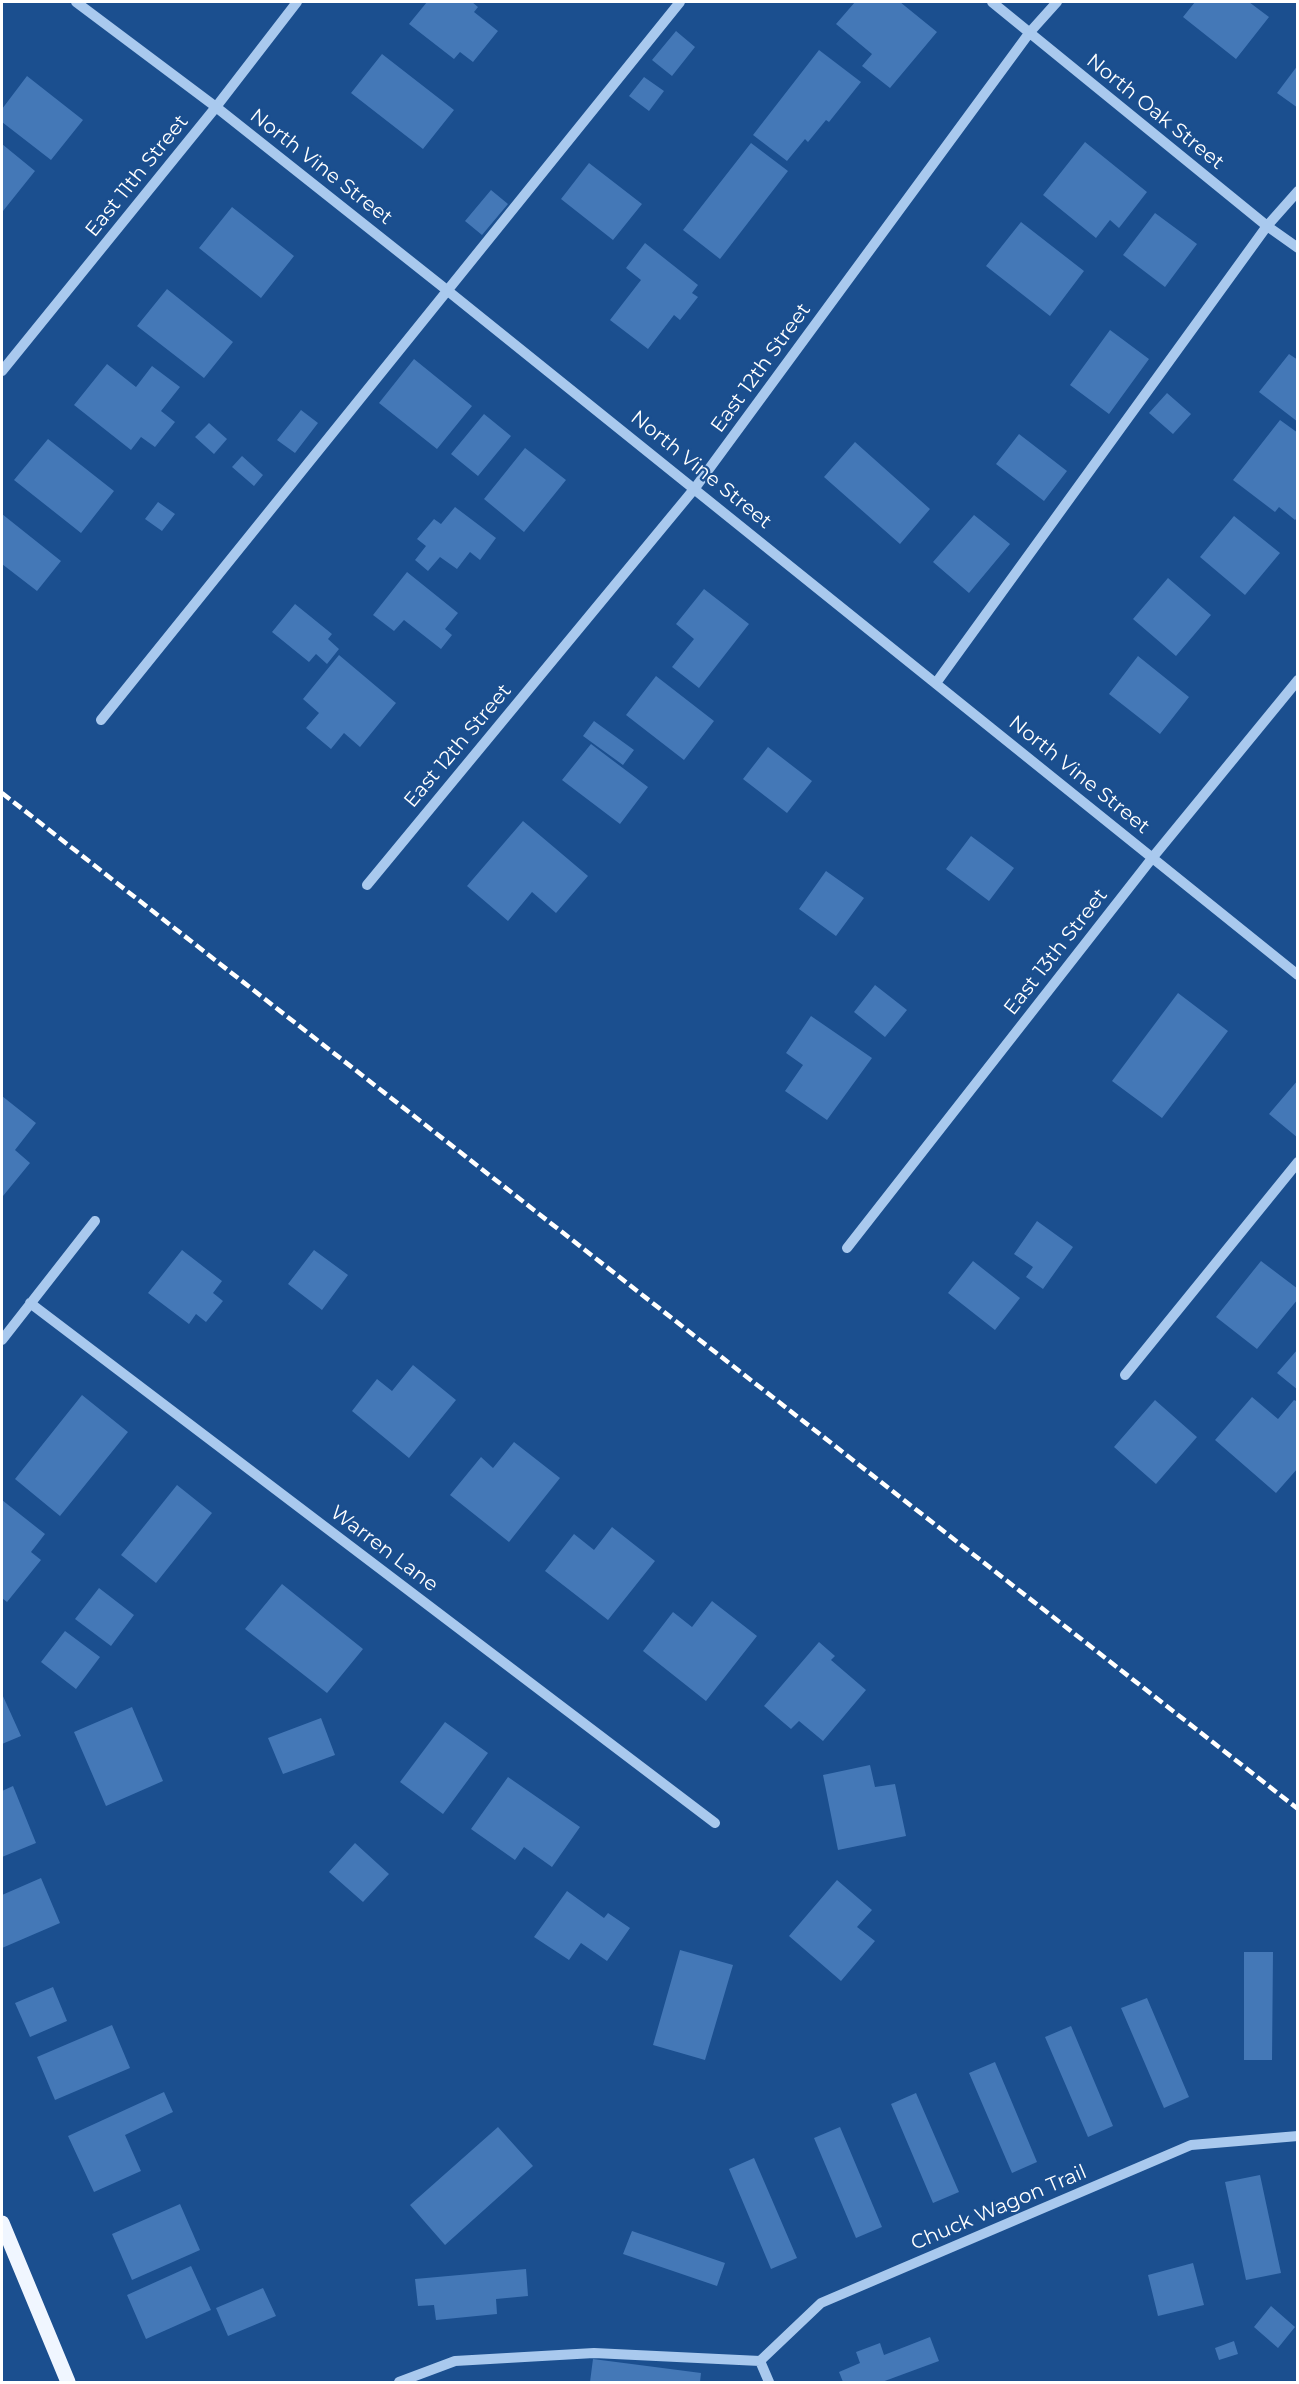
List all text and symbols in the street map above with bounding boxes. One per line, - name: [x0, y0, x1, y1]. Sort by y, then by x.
- street label: North Oak Street: [1081, 49, 1229, 175]
- street label: North Vine Street: [245, 104, 397, 230]
- street label: East 11th Street: [80, 110, 194, 242]
- street label: East 12th Street: [706, 299, 816, 437]
- street label: North Vine Street: [626, 406, 776, 534]
- street label: East 12th Street: [399, 679, 517, 813]
- street label: North Vine Street: [1004, 711, 1154, 839]
- street label: East 13th Street: [999, 884, 1113, 1020]
- street label: Warren Lane: [325, 1501, 443, 1597]
- street label: Chuck Wagon Trail: [908, 2160, 1090, 2256]

